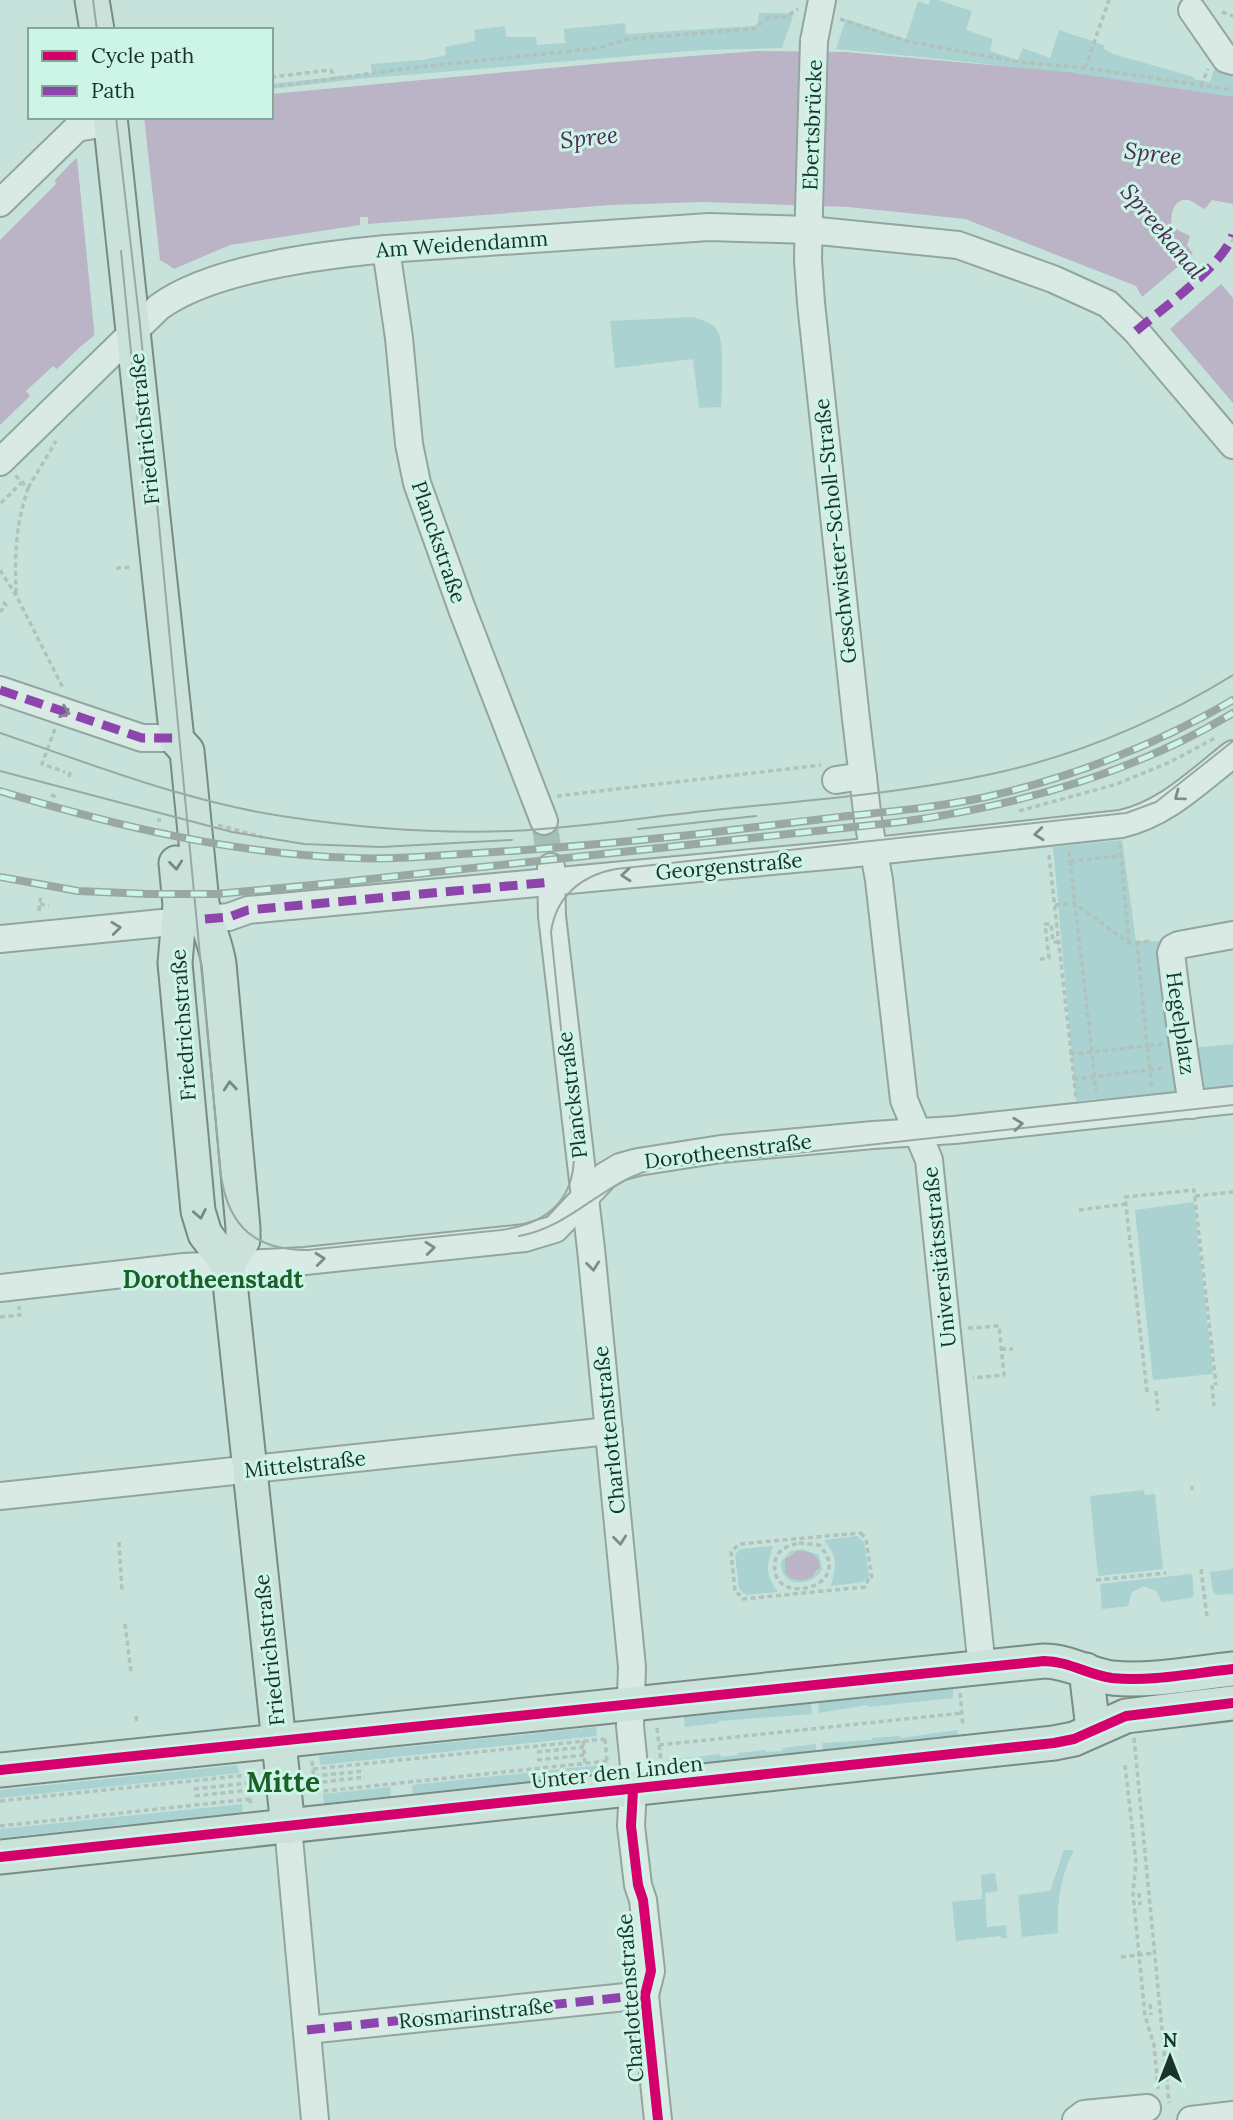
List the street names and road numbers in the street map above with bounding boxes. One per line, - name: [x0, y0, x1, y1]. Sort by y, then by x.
- street label: Ebertsbrücke: [796, 59, 828, 191]
- street label: Am Weidendamm: [374, 225, 549, 264]
- street label: Friedrichstraße: [123, 352, 165, 506]
- street label: Geschwister-Scholl-Straße: [808, 397, 862, 665]
- street label: Planckstraße: [405, 477, 473, 607]
- street label: Georgenstraße: [654, 846, 804, 886]
- street label: Friedrichstraße: [164, 948, 202, 1102]
- street label: Hegelplatz: [1160, 970, 1202, 1076]
- street label: Planckstraße: [551, 1030, 593, 1160]
- street label: Dorotheenstraße: [643, 1127, 813, 1175]
- street label: Universitätsstraße: [916, 1165, 962, 1349]
- street label: Charlottenstraße: [587, 1345, 631, 1515]
- street label: Mittelstraße: [243, 1444, 367, 1484]
- street label: Friedrichstraße: [248, 1573, 290, 1727]
- street label: Unter den Linden: [530, 1750, 704, 1794]
- street label: Charlottenstraße: [611, 1913, 649, 2083]
- street label: Rosmarinstraße: [397, 1991, 555, 2035]

